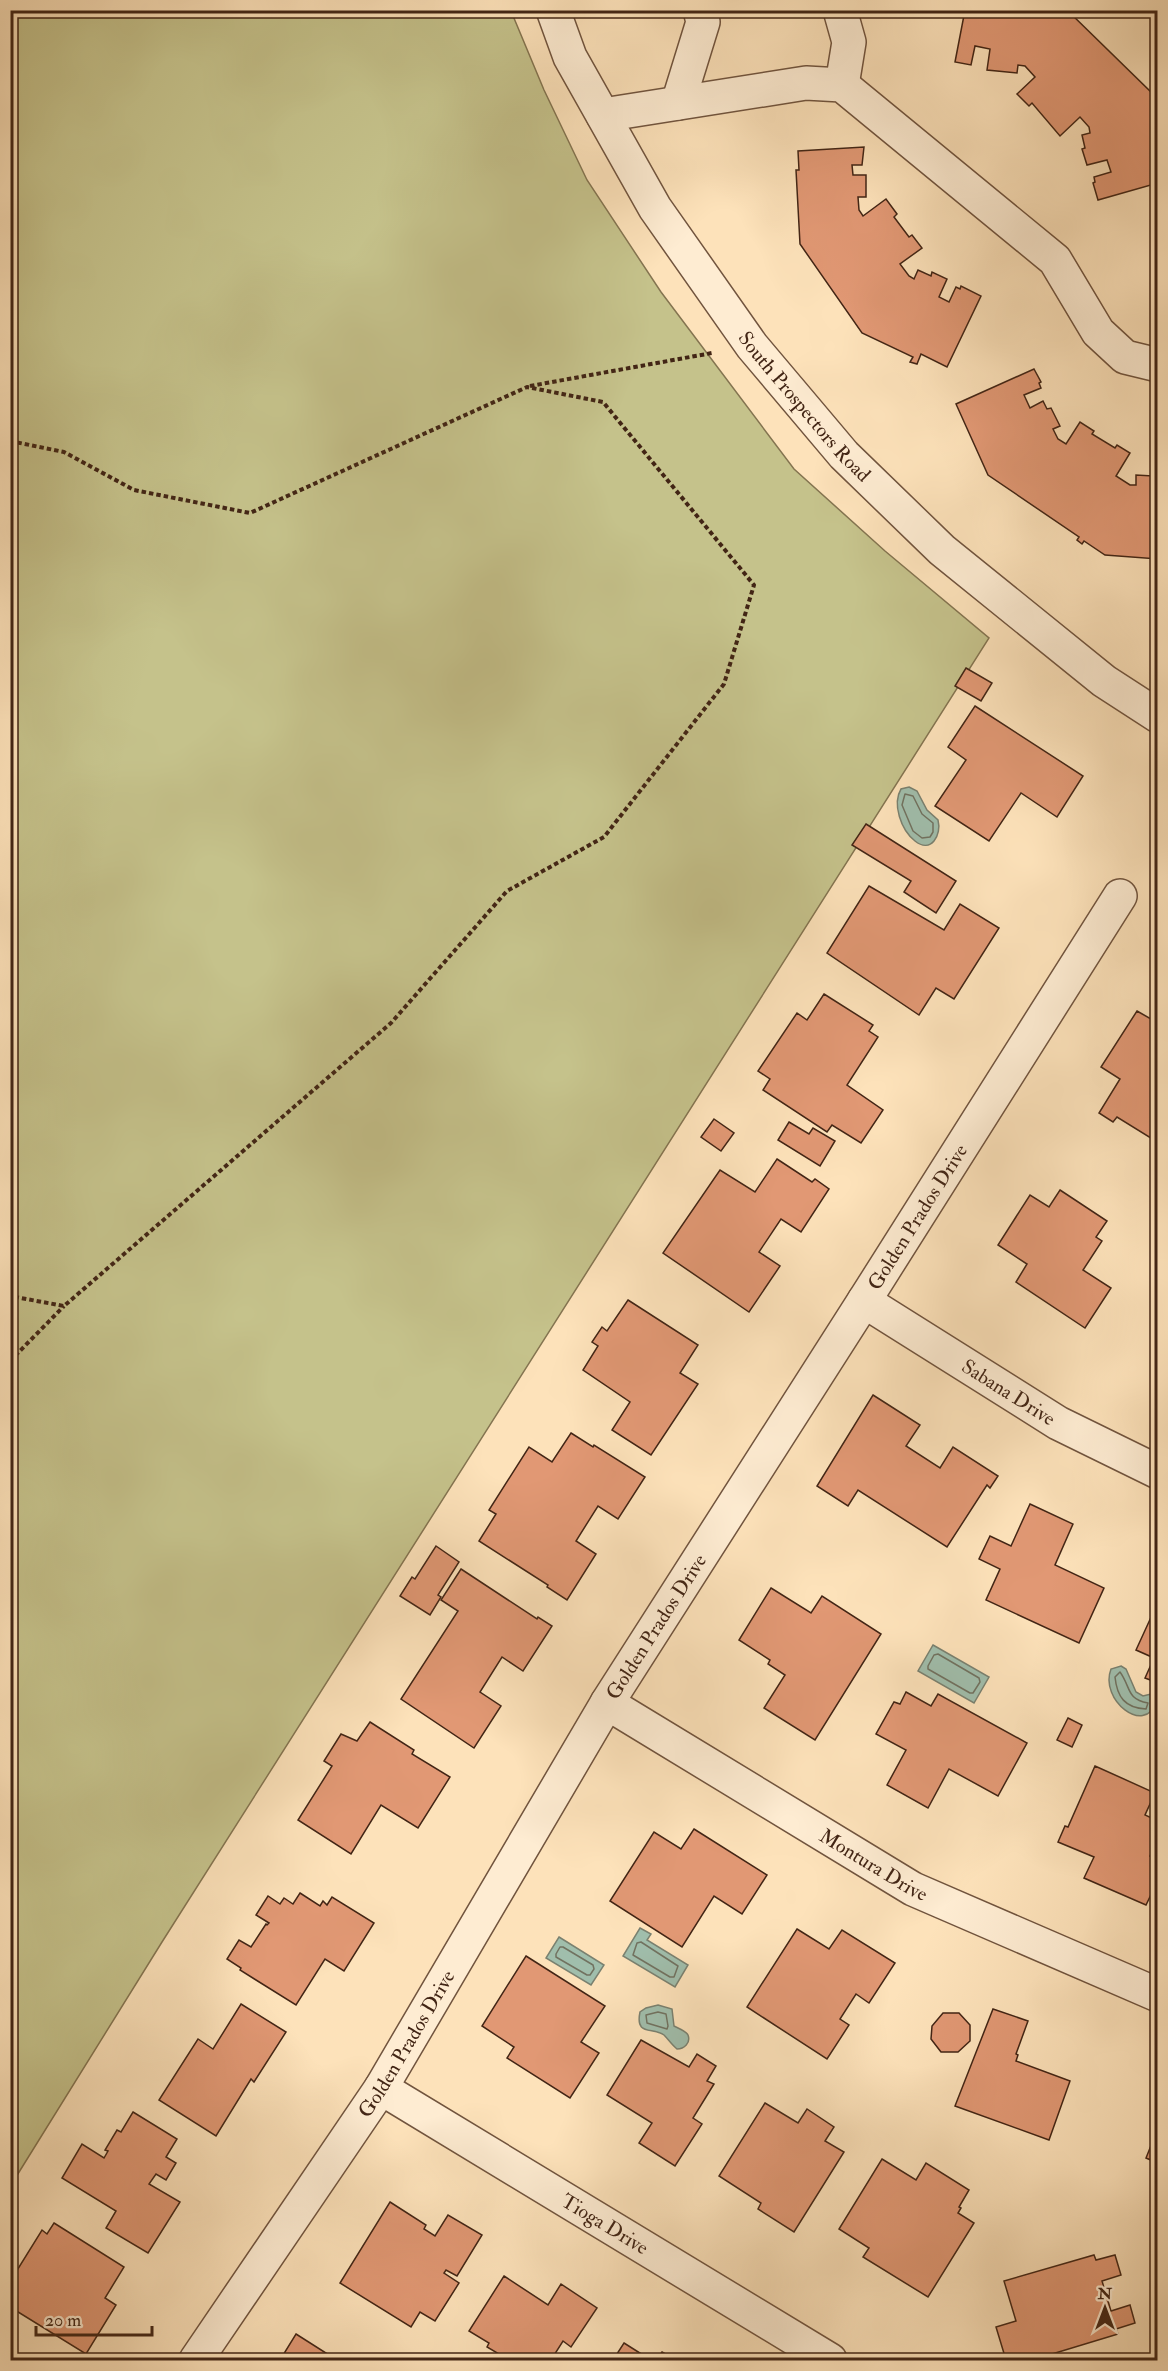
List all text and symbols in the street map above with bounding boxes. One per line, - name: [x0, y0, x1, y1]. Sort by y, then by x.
- street label: South Prospectors Road: [733, 326, 876, 487]
- street label: Golden Prados Drive: [862, 1139, 973, 1294]
- street label: Sabana Drive: [957, 1353, 1060, 1431]
- street label: Golden Prados Drive: [600, 1549, 712, 1704]
- street label: Montura Drive: [815, 1823, 931, 1906]
- street label: Golden Prados Drive: [352, 1965, 460, 2122]
- street label: Tioga Drive: [557, 2188, 653, 2260]
- north arrow: [1075, 2278, 1135, 2338]
- text: N: [1097, 2284, 1113, 2304]
- scale bar: [36, 2299, 152, 2337]
- text: 20 m: [45, 2309, 81, 2332]

